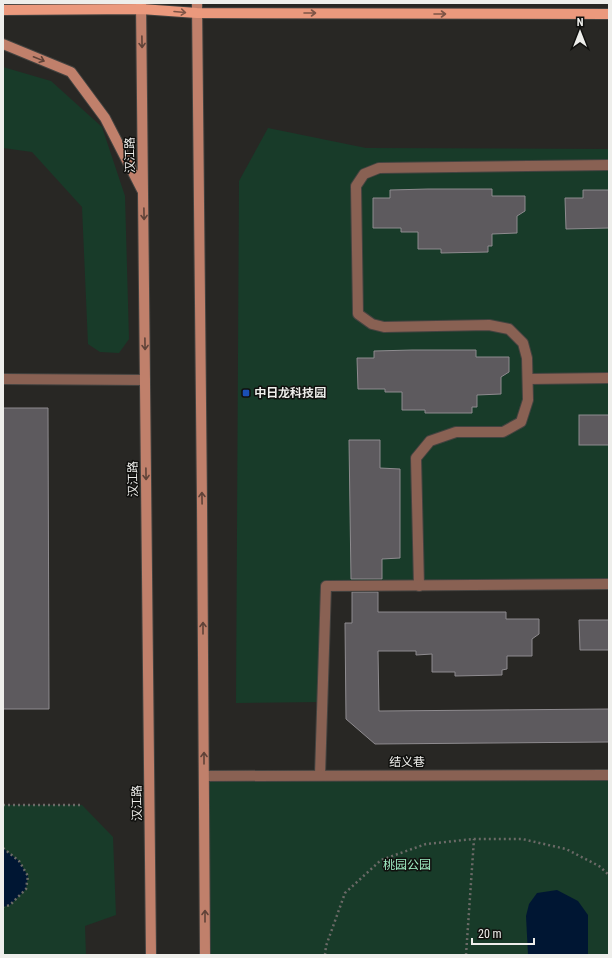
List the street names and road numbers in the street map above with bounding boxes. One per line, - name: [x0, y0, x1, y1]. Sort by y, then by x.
- street label: 汉江路: [123, 137, 137, 173]
- street label: 汉江路: [126, 461, 140, 497]
- street label: 结义巷: [389, 755, 425, 769]
- street label: 汉江路: [130, 785, 144, 821]

